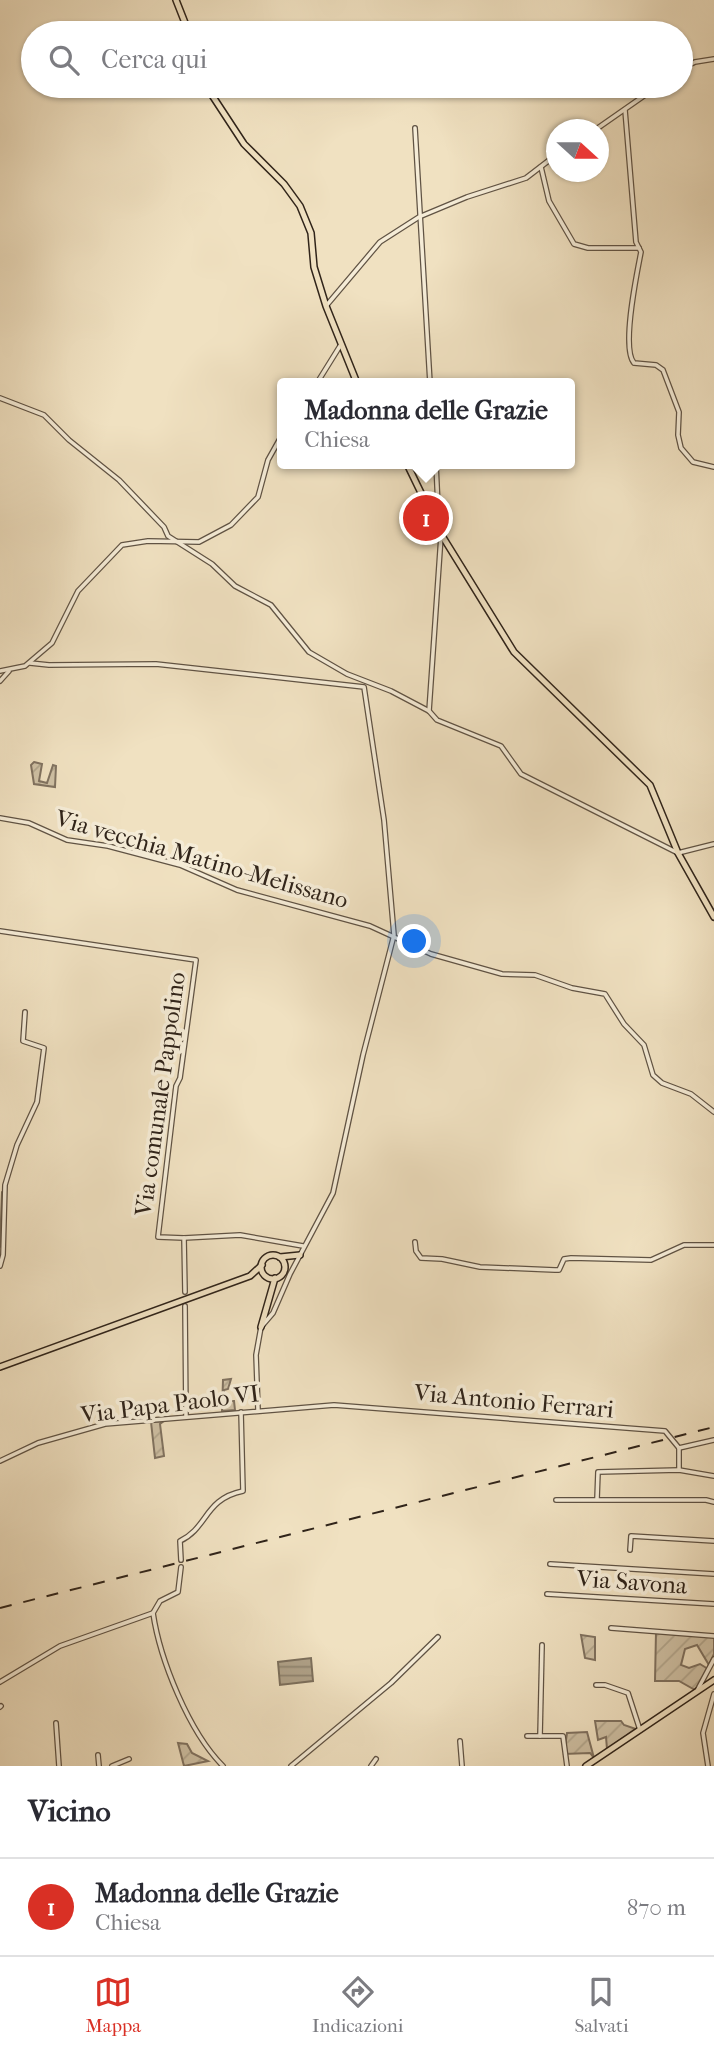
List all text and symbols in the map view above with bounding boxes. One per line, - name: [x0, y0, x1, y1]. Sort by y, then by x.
- search box: [21, 21, 693, 98]
- icon: search: [45, 41, 83, 79]
- text: Cerca qui: [101, 44, 207, 75]
- north arrow: [546, 119, 609, 182]
- popup: [277, 378, 575, 469]
- text: Madonna delle Grazie: [304, 395, 548, 426]
- text: Chiesa: [304, 426, 370, 453]
- pin: 1: [403, 492, 449, 544]
- street label: Via vecchia Matino-Melissano: [52, 803, 352, 914]
- your location: [397, 924, 431, 958]
- street label: Via comunale Pappolino: [129, 970, 191, 1219]
- street label: Via Antonio Ferrari: [412, 1378, 615, 1424]
- street label: Via Papa Paolo VI: [78, 1379, 261, 1429]
- street label: Via Savona: [575, 1564, 689, 1600]
- text: Vicino: [28, 1794, 111, 1829]
- text: Madonna delle Grazie: [95, 1878, 339, 1909]
- text: 1: [47, 1894, 55, 1921]
- text: 870 m: [627, 1894, 686, 1921]
- text: Chiesa: [95, 1909, 161, 1936]
- tab: Mappa: [85, 1973, 141, 2037]
- tab: Indicazioni: [312, 1973, 403, 2037]
- tab: Salvati: [574, 1973, 629, 2037]

